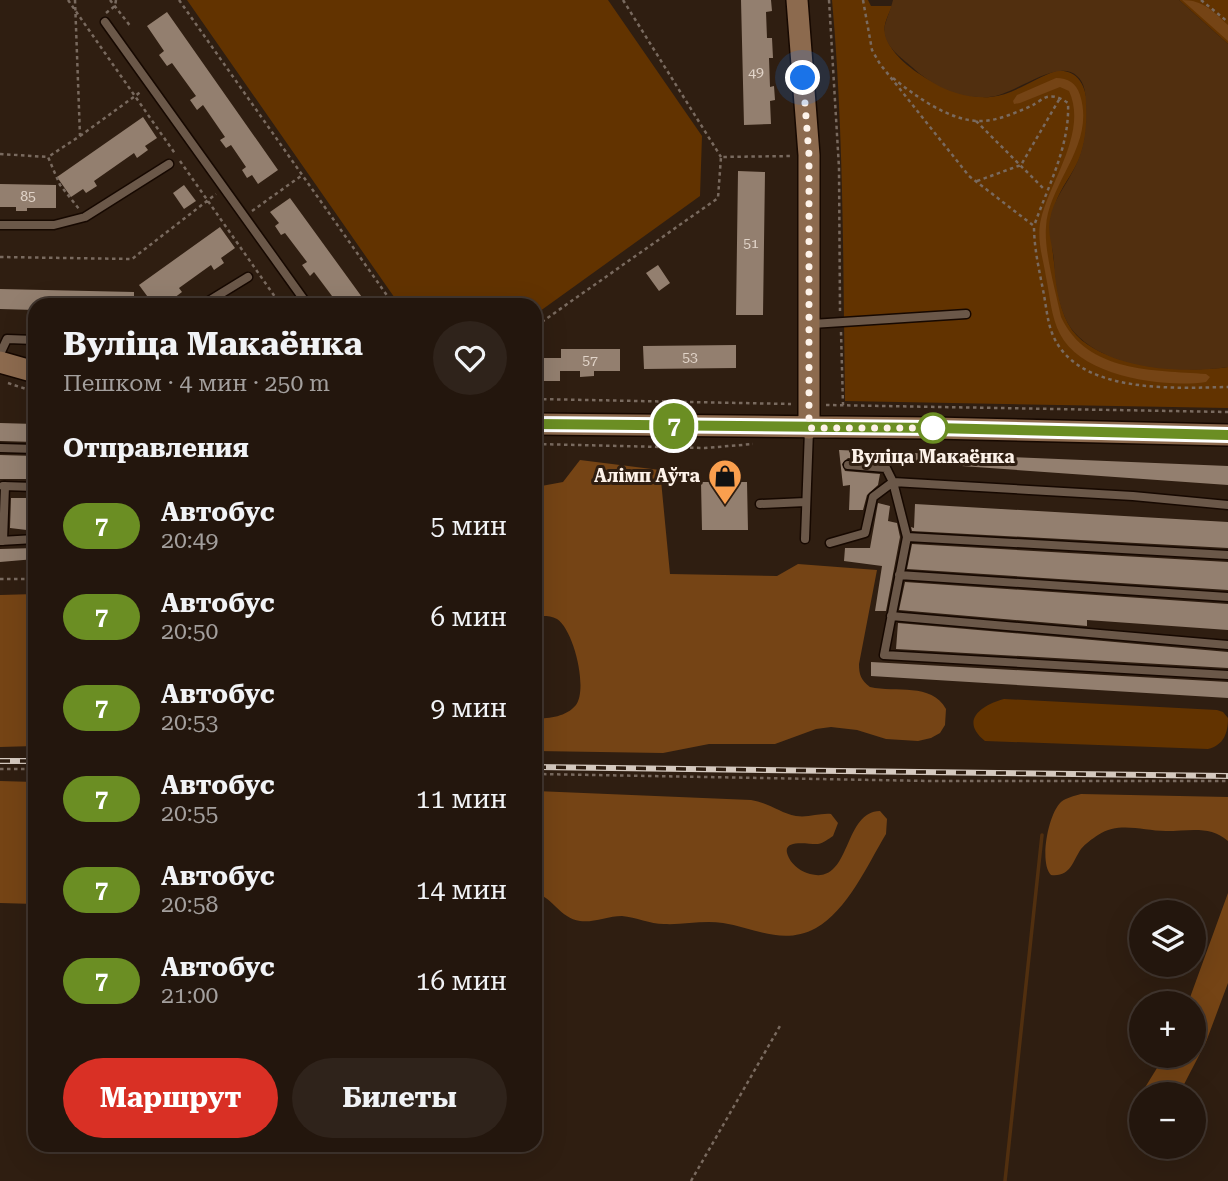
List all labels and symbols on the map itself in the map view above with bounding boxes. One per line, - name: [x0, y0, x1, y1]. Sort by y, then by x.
- your location: [785, 60, 820, 95]
- house number: 49: [748, 64, 764, 80]
- house number: 85: [20, 188, 36, 204]
- house number: 51: [743, 235, 759, 251]
- house number: 53: [682, 349, 698, 365]
- house number: 57: [582, 352, 598, 368]
- line badge: 7: [651, 403, 697, 449]
- marker: Вуліца Макаёнка: [918, 413, 948, 443]
- place label: Вуліца Макаёнка: [851, 446, 1015, 467]
- shop icon: Алімп Аўта: [706, 457, 744, 506]
- place label: Алімп Аўта: [594, 465, 700, 486]

